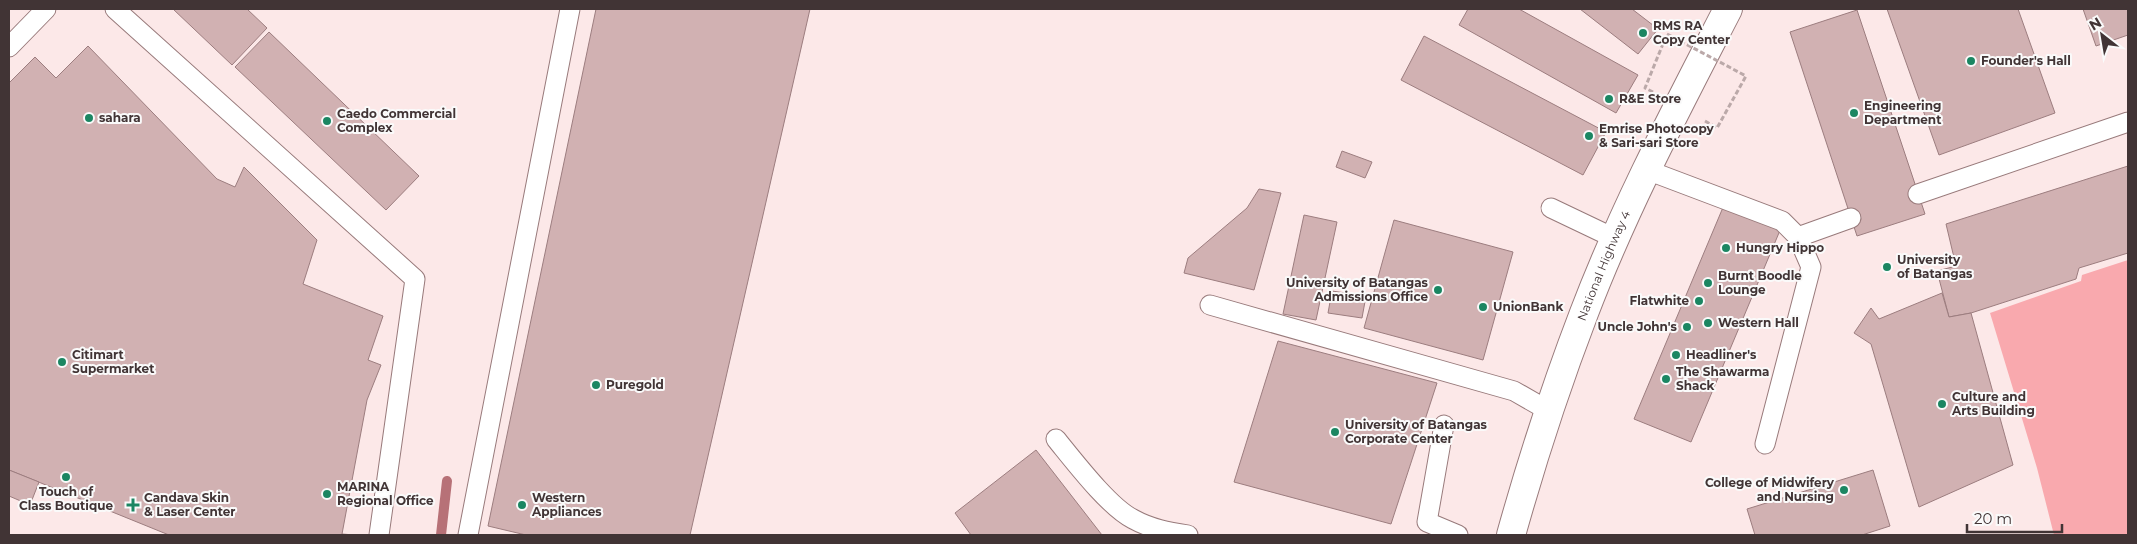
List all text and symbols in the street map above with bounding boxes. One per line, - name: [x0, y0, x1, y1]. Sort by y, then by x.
- north arrow: [2077, 10, 2127, 60]
- text: N: [2086, 13, 2105, 34]
- place label: RMS RA Copy Center: [1653, 18, 1730, 47]
- marker: RMS RA Copy Center: [1637, 27, 1649, 39]
- place label: Founder's Hall: [1981, 53, 2071, 68]
- marker: Founder's Hall: [1965, 55, 1977, 67]
- place label: R&E Store: [1619, 91, 1682, 106]
- marker: R&E Store: [1603, 93, 1615, 105]
- place label: Engineering Department: [1864, 98, 1942, 127]
- place label: Caedo Commercial Complex: [337, 106, 456, 135]
- marker: Engineering Department: [1848, 107, 1860, 119]
- place label: sahara: [99, 110, 141, 125]
- marker: sahara: [83, 112, 95, 124]
- marker: Caedo Commercial Complex: [321, 115, 333, 127]
- place label: Emrise Photocopy & Sari-sari Store: [1599, 121, 1715, 150]
- marker: Emrise Photocopy & Sari-sari Store: [1583, 130, 1595, 142]
- street label: National Highway 4: [1574, 208, 1633, 323]
- place label: Hungry Hippo: [1736, 240, 1824, 255]
- marker: Hungry Hippo: [1720, 242, 1732, 254]
- place label: University of Batangas: [1897, 252, 1973, 281]
- marker: University of Batangas: [1881, 261, 1893, 273]
- place label: Burnt Boodle Lounge: [1718, 268, 1802, 297]
- place label: University of Batangas Admissions Office: [1286, 275, 1429, 304]
- marker: Burnt Boodle Lounge: [1702, 277, 1714, 289]
- marker: University of Batangas Admissions Office: [1432, 284, 1444, 296]
- place label: Flatwhite: [1629, 293, 1689, 308]
- marker: Flatwhite: [1693, 295, 1705, 307]
- place label: UnionBank: [1493, 299, 1563, 314]
- marker: UnionBank: [1477, 301, 1489, 313]
- place label: Western Hall: [1718, 315, 1799, 330]
- marker: Western Hall: [1702, 317, 1714, 329]
- place label: Uncle John's: [1598, 319, 1678, 334]
- marker: Uncle John's: [1681, 321, 1693, 333]
- place label: Citimart Supermarket: [72, 347, 155, 376]
- place label: Headliner's: [1686, 347, 1757, 362]
- marker: Headliner's: [1670, 349, 1682, 361]
- marker: Citimart Supermarket: [56, 356, 68, 368]
- place label: The Shawarma Shack: [1676, 364, 1769, 393]
- marker: The Shawarma Shack: [1660, 373, 1672, 385]
- place label: Puregold: [606, 377, 664, 392]
- marker: Puregold: [590, 379, 602, 391]
- place label: Culture and Arts Building: [1951, 389, 2035, 418]
- marker: Culture and Arts Building: [1936, 398, 1948, 410]
- place label: University of Batangas Corporate Center: [1345, 417, 1488, 446]
- marker: University of Batangas Corporate Center: [1329, 426, 1341, 438]
- marker: Touch of Class Boutique: [60, 471, 72, 483]
- place label: College of Midwifery and Nursing: [1705, 475, 1835, 504]
- place label: MARINA Regional Office: [337, 479, 434, 508]
- place label: Touch of Class Boutique: [19, 484, 113, 513]
- marker: College of Midwifery and Nursing: [1838, 484, 1850, 496]
- marker: MARINA Regional Office: [321, 488, 333, 500]
- place label: Candava Skin & Laser Center: [144, 490, 235, 519]
- place label: Western Appliances: [531, 490, 602, 519]
- marker: Candava Skin & Laser Center: [126, 498, 140, 512]
- marker: Western Appliances: [516, 499, 528, 511]
- scale bar: [1967, 502, 2062, 534]
- text: 20 m: [1974, 509, 2012, 528]

